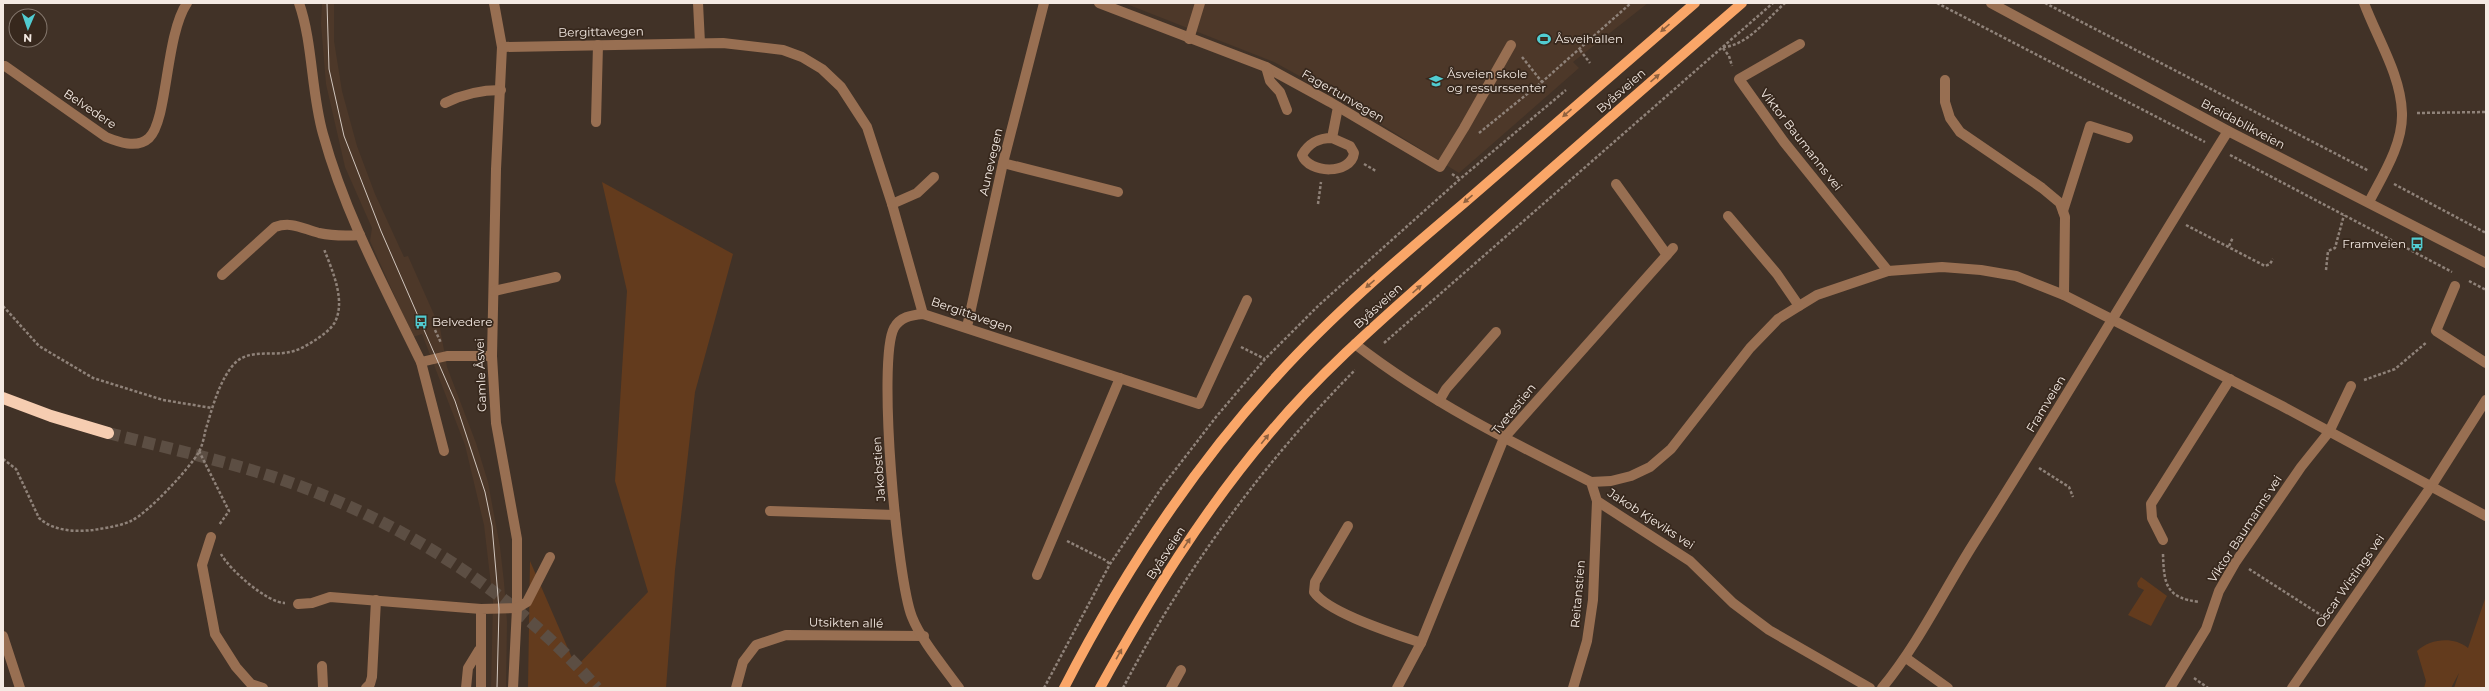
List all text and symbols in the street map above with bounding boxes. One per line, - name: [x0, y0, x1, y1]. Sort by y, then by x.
- north arrow: [8, 8, 48, 48]
- street label: Bergittavegen: [558, 23, 644, 40]
- one-way arrow: [1660, 24, 1670, 33]
- text: N: [23, 31, 32, 45]
- sports icon: Åsveihallen: [1536, 31, 1552, 47]
- place label: Åsveihallen: [1555, 31, 1623, 46]
- street label: Byåsveien: [1593, 65, 1648, 116]
- street label: Fagertunvegen: [1299, 66, 1387, 125]
- place label: Åsveien skole og ressurssenter: [1447, 66, 1546, 95]
- school or university icon: Åsveien skole og ressurssenter: [1428, 73, 1444, 89]
- one-way arrow: [1650, 74, 1661, 83]
- street label: Belvedere: [61, 85, 120, 132]
- street label: Viktor Baumanns vei: [1757, 86, 1846, 193]
- street label: Breidablikveien: [2199, 95, 2288, 152]
- one-way arrow: [1561, 109, 1572, 118]
- street label: Aunevegen: [975, 127, 1006, 197]
- one-way arrow: [1463, 194, 1474, 203]
- place label: Framveien: [2342, 236, 2406, 251]
- bus stop icon: Framveien: [2409, 236, 2425, 252]
- one-way arrow: [1365, 279, 1375, 288]
- street label: Byåsveien: [1350, 280, 1405, 331]
- one-way arrow: [1411, 284, 1422, 293]
- street label: Bergittavegen: [929, 293, 1015, 336]
- bus stop icon: Belvedere: [413, 314, 429, 330]
- place label: Belvedere: [432, 314, 492, 329]
- street label: Gamle Åsvei: [472, 338, 489, 412]
- street label: Framveien: [2023, 373, 2068, 435]
- street label: Tvetestien: [1489, 380, 1539, 437]
- one-way arrow: [1260, 433, 1269, 444]
- street label: Jakobstien: [869, 436, 888, 503]
- street label: Viktor Baumanns vei: [2204, 472, 2285, 585]
- street label: Jakob Kjeviks vei: [1604, 484, 1697, 552]
- street label: Byåsveien: [1143, 523, 1188, 582]
- street label: Oscar Wistings vei: [2312, 531, 2387, 630]
- one-way arrow: [1183, 538, 1191, 548]
- street label: Reitanstien: [1567, 559, 1588, 629]
- street label: Utsikten allé: [809, 614, 883, 631]
- one-way arrow: [1116, 648, 1122, 660]

